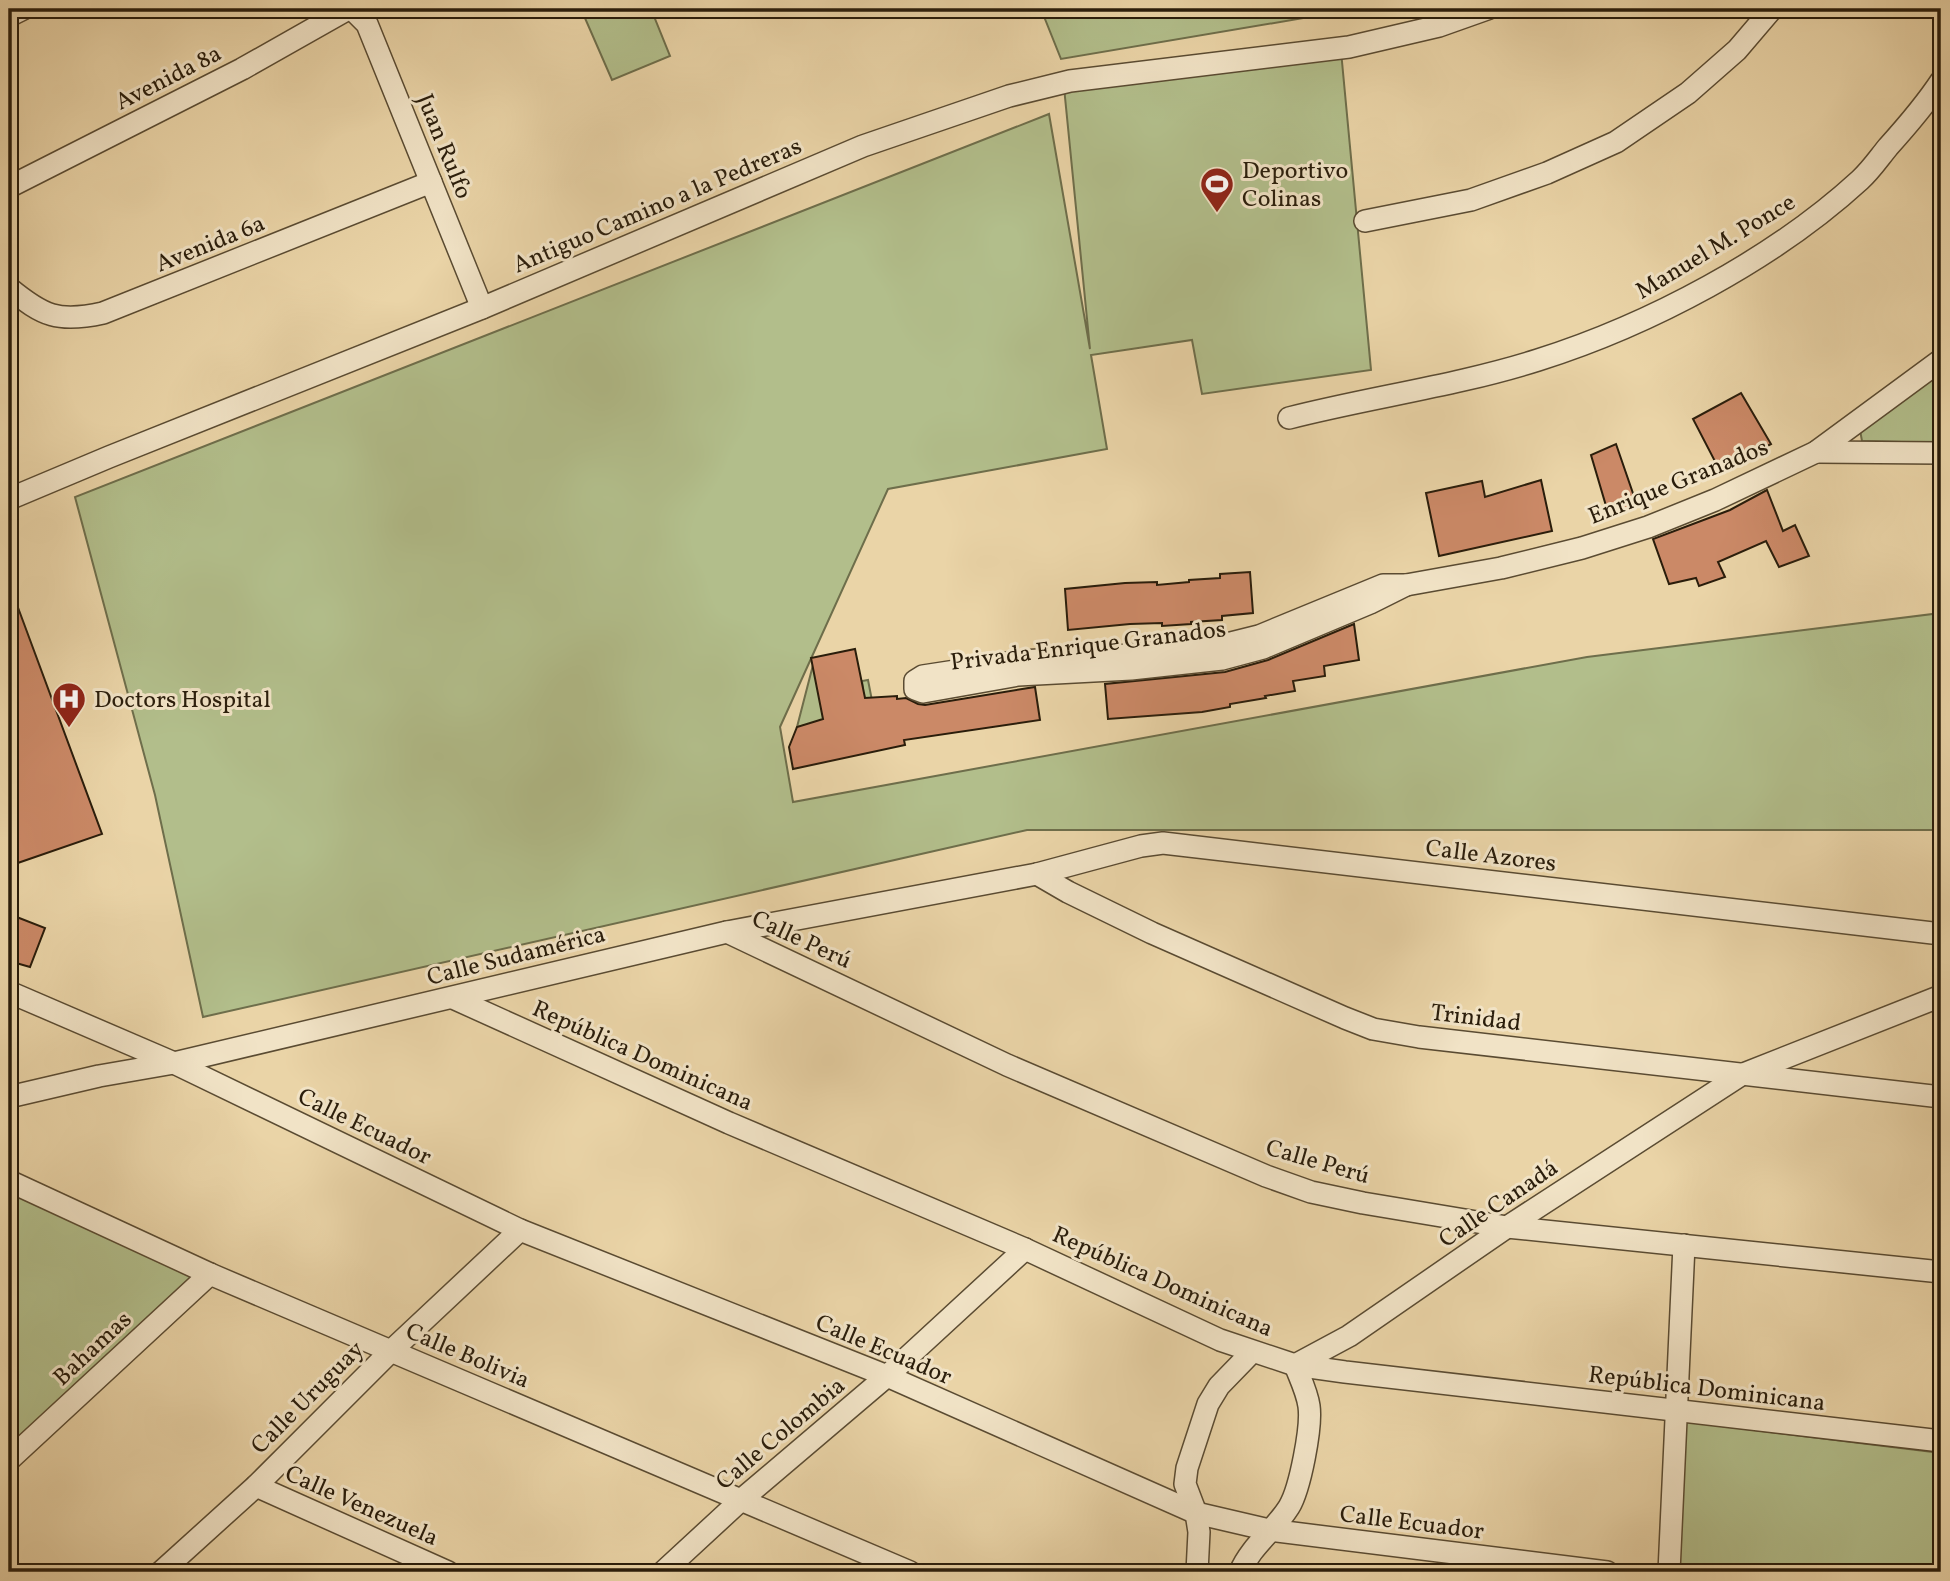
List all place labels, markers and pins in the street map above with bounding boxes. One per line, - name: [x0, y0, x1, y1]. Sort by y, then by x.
- place label: Deportivo Colinas: [1242, 155, 1348, 217]
- sports icon: Deportivo Colinas: [1198, 165, 1236, 214]
- hospital icon: Doctors Hospital: [50, 680, 88, 729]
- place label: Doctors Hospital: [94, 684, 271, 718]

